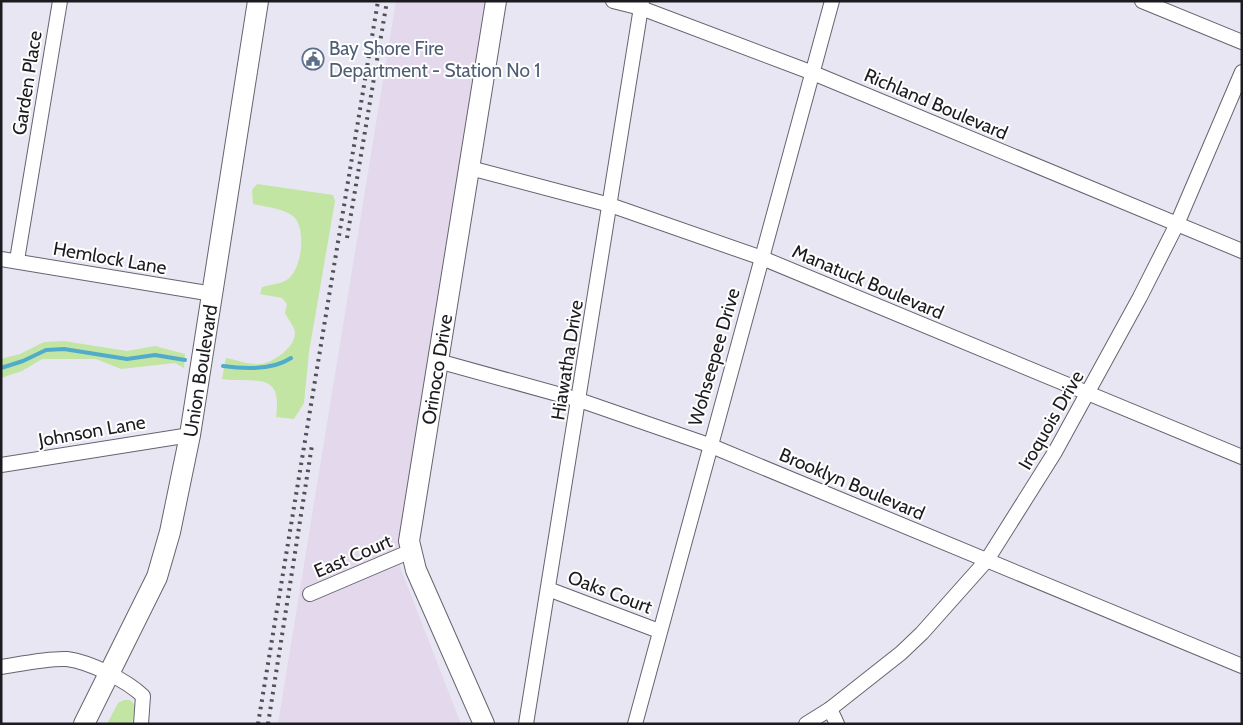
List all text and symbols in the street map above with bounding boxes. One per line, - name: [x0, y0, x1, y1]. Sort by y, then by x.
- street label: Garden Place: [7, 29, 47, 137]
- place label: Bay Shore Fire Department - Station No 1: [329, 37, 540, 82]
- public building icon: Bay Shore Fire Department - Station No 1: [301, 47, 325, 71]
- street label: Richland Boulevard: [861, 63, 1011, 145]
- street label: Hemlock Lane: [51, 237, 169, 279]
- street label: Manatuck Boulevard: [789, 240, 947, 324]
- street label: Wohseepee Drive: [683, 285, 745, 429]
- street label: Hiawatha Drive: [546, 298, 588, 422]
- street label: Union Boulevard: [178, 303, 222, 439]
- street label: Orinoco Drive: [416, 312, 457, 426]
- street label: Iroquois Drive: [1013, 366, 1089, 474]
- street label: Johnson Lane: [36, 410, 148, 452]
- street label: Brooklyn Boulevard: [776, 443, 928, 525]
- street label: East Court: [311, 529, 396, 583]
- street label: Oaks Court: [565, 565, 656, 619]

